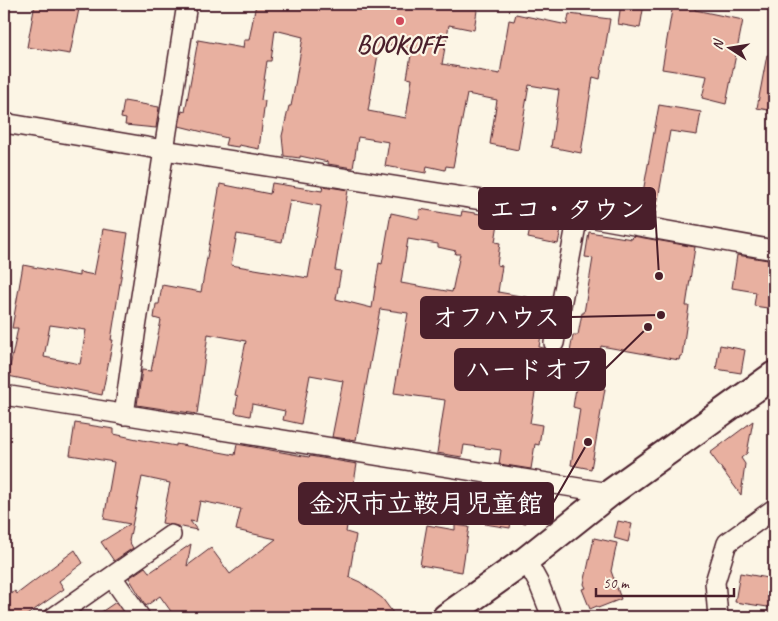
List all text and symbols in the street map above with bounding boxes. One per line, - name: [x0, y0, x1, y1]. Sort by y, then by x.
- marker: BOOKOFF: [394, 15, 406, 27]
- north arrow: [706, 22, 756, 72]
- place label: BOOKOFF: [357, 29, 449, 61]
- text: N: [709, 37, 727, 51]
- callout: エコ・タウン: [479, 188, 655, 229]
- text: エコ・タウン: [489, 193, 645, 226]
- callout: オフハウス: [421, 297, 571, 338]
- text: オフハウス: [432, 301, 560, 334]
- callout: ハードオフ: [455, 349, 605, 390]
- text: ハードオフ: [465, 353, 595, 386]
- callout: 金沢市立鞍月児童館: [299, 483, 553, 524]
- text: 金沢市立鞍月児童館: [309, 487, 543, 520]
- scale bar: [596, 566, 733, 598]
- text: 50 m: [603, 574, 630, 593]

